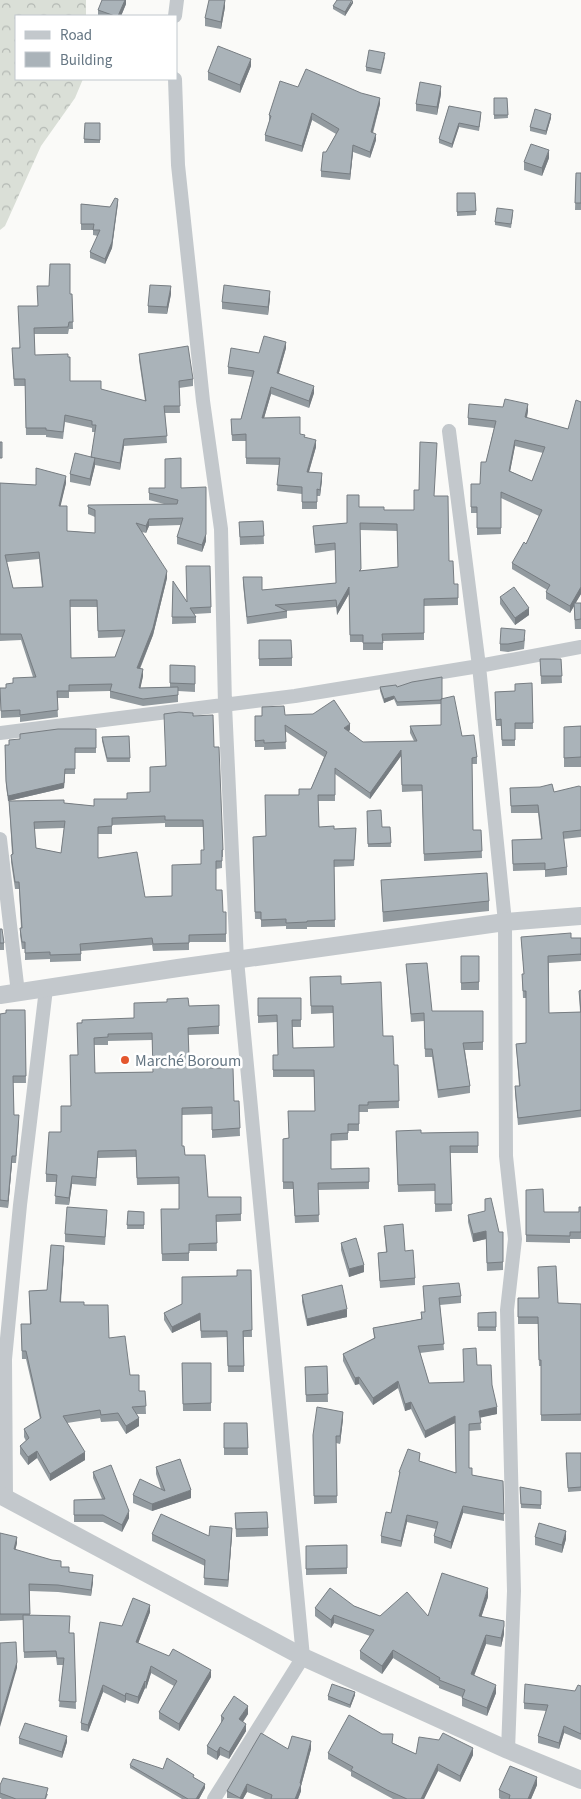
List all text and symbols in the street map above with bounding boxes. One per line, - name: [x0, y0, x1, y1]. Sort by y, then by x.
- legend: [15, 15, 178, 80]
- text: Road: [60, 25, 92, 46]
- text: Building: [60, 50, 113, 71]
- place label: Marché Boroum: [135, 1050, 241, 1072]
- marker: Marché Boroum: [119, 1054, 131, 1066]

